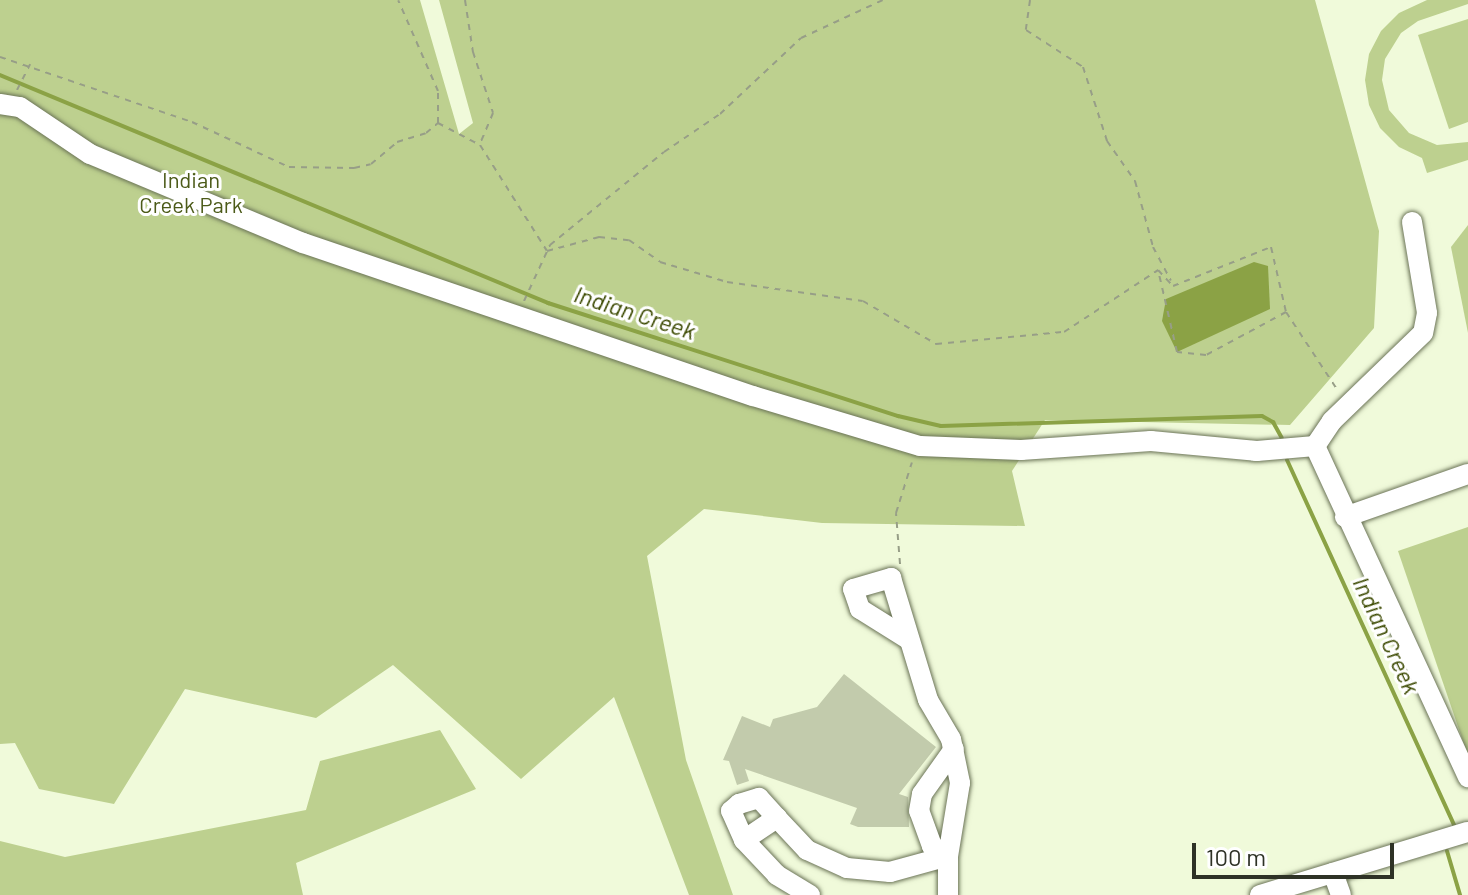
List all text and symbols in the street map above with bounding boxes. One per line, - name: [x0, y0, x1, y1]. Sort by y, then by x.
- park label: Indian Creek Park: [139, 166, 243, 218]
- water label: Indian Creek: [571, 279, 699, 345]
- water label: Indian Creek: [1347, 572, 1427, 698]
- scale bar: [1196, 827, 1398, 877]
- text: 100 m: [1206, 842, 1266, 871]

